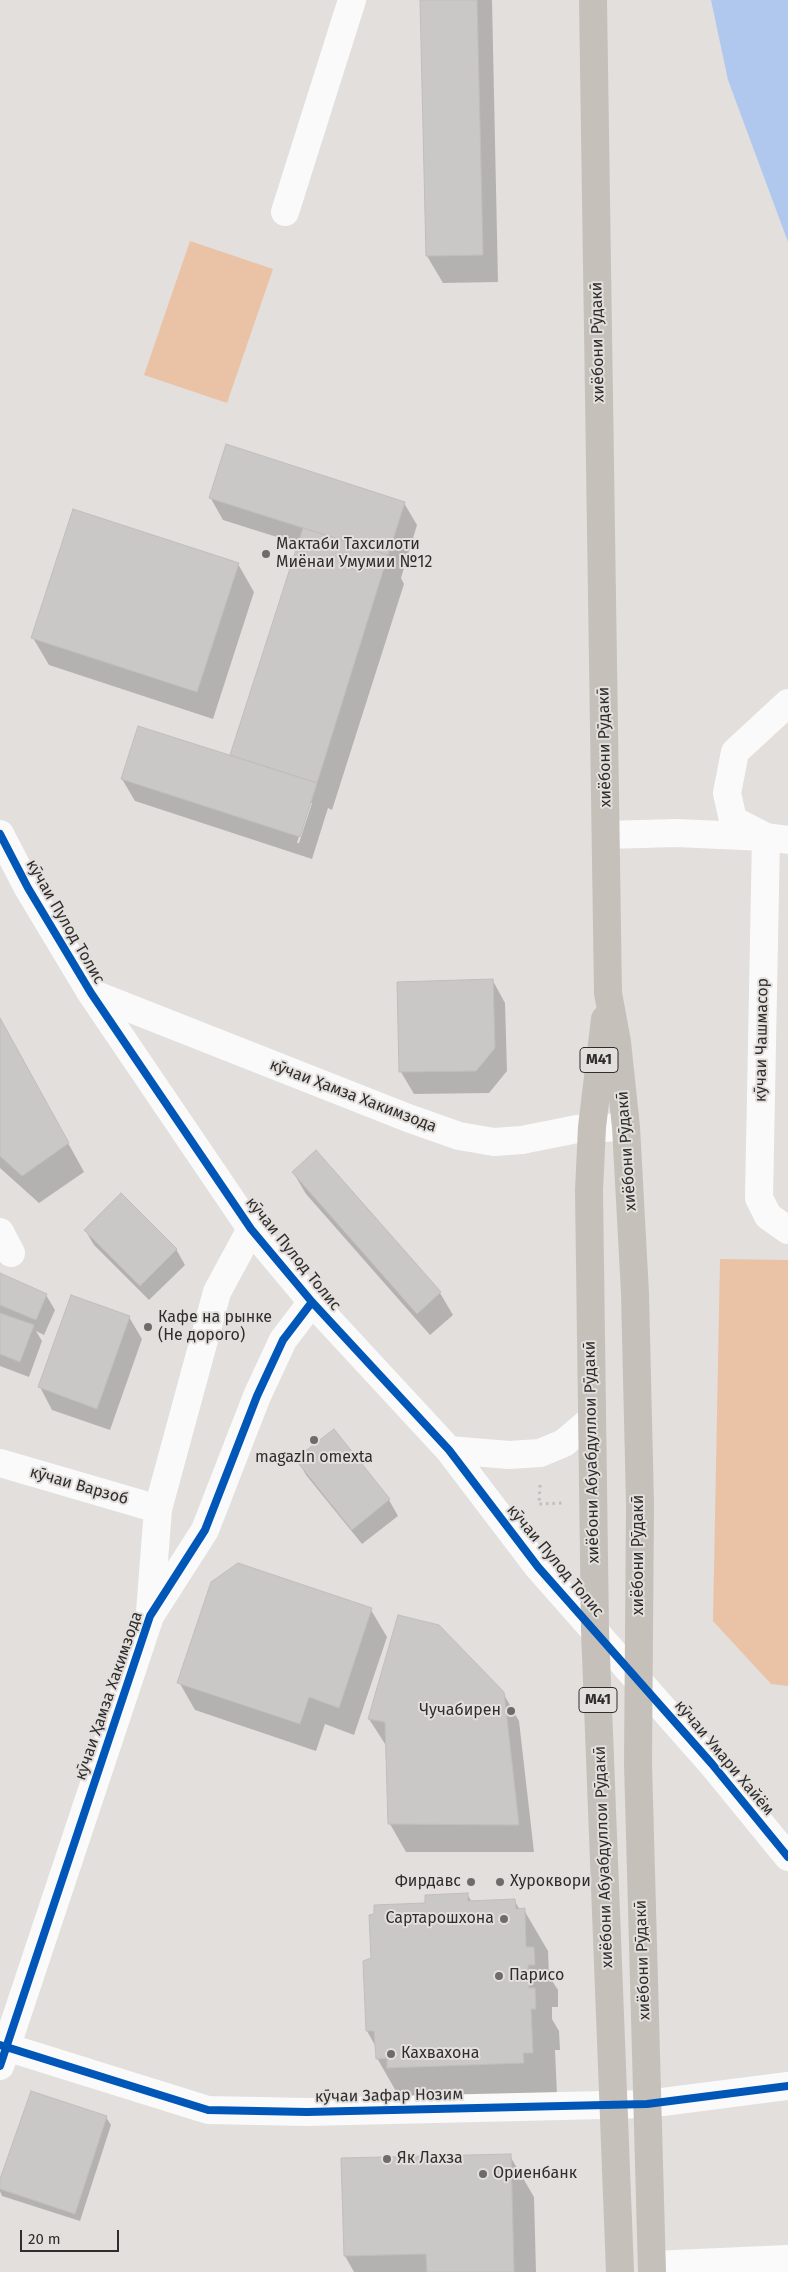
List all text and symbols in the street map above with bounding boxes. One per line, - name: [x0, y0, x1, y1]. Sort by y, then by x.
- street label: хиёбони Рӯдакӣ: [587, 282, 609, 402]
- place label: Мактаби Тахсилоти Миёнаи Умумии №12: [276, 535, 432, 573]
- marker: Мактаби Тахсилоти Миёнаи Умумии №12: [260, 548, 272, 560]
- street label: хиёбони Рӯдакӣ: [594, 687, 616, 807]
- street label: кӯчаи Пулод Толис: [22, 856, 108, 988]
- street label: кӯчаи Чашмасор: [751, 978, 773, 1102]
- road number: M41: [580, 1048, 618, 1072]
- street label: кӯчаи Ҳамза Хакимзода: [267, 1055, 439, 1137]
- street label: хиёбони Рӯдакӣ: [613, 1090, 641, 1212]
- street label: кӯчаи Пулод Толис: [241, 1193, 345, 1315]
- place label: Кафе на рынке (Не дорого): [158, 1308, 272, 1346]
- marker: Кафе на рынке (Не дорого): [142, 1321, 154, 1333]
- street label: хиёбони Абуабдуллои Рӯдакӣ: [580, 1341, 604, 1563]
- marker: magazIn omexta: [308, 1434, 320, 1446]
- place label: magazIn omexta: [255, 1448, 373, 1468]
- street label: кӯчаи Варзоб: [28, 1463, 130, 1509]
- street label: хиёбони Рӯдакӣ: [629, 1495, 649, 1615]
- street label: кӯчаи Пулод Толис: [502, 1501, 608, 1621]
- street label: кӯчаи Ҳамза Хакимзода: [71, 1609, 147, 1783]
- road number: M41: [579, 1688, 617, 1712]
- street label: кӯчаи Умари Хайём: [670, 1696, 778, 1820]
- place label: Чучабирен: [419, 1701, 501, 1721]
- marker: Чучабирен: [505, 1705, 517, 1717]
- street label: хиёбони Абуабдуллои Рӯдакӣ: [591, 1745, 617, 1969]
- place label: Фирдавс: [395, 1872, 461, 1892]
- place label: Хуроквори: [510, 1872, 591, 1892]
- marker: Фирдавс: [465, 1876, 477, 1888]
- marker: Хуроквори: [494, 1876, 506, 1888]
- street label: хиёбони Рӯдакӣ: [631, 1899, 655, 2021]
- place label: Сартарошхона: [385, 1909, 494, 1929]
- marker: Сартарошхона: [498, 1913, 510, 1925]
- place label: Парисо: [509, 1966, 564, 1986]
- marker: Парисо: [493, 1970, 505, 1982]
- place label: Кахвахона: [401, 2044, 479, 2064]
- marker: Кахвахона: [385, 2048, 397, 2060]
- street label: кӯчаи Зафар Нозим: [315, 2085, 463, 2107]
- place label: Як Лахза: [397, 2149, 463, 2169]
- marker: Як Лахза: [381, 2153, 393, 2165]
- place label: Ориенбанк: [493, 2164, 577, 2184]
- marker: Ориенбанк: [477, 2168, 489, 2180]
- scale bar: [22, 2220, 121, 2252]
- text: 20 m: [28, 2230, 61, 2248]

